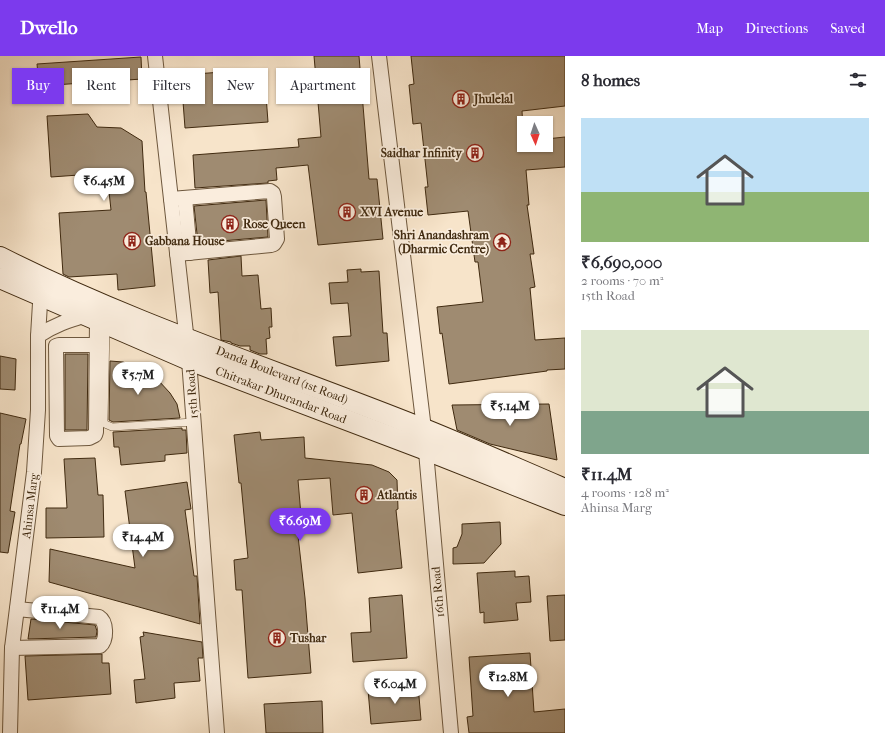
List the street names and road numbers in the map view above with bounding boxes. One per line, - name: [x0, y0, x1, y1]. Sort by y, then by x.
- street label: Danda Boulevard (1st Road): [214, 343, 350, 407]
- street label: Chitrakar Dhurandar Road: [214, 364, 349, 427]
- street label: 15th Road: [183, 368, 201, 419]
- street label: Ahinsa Marg: [19, 472, 41, 540]
- street label: 16th Road: [429, 566, 447, 618]

